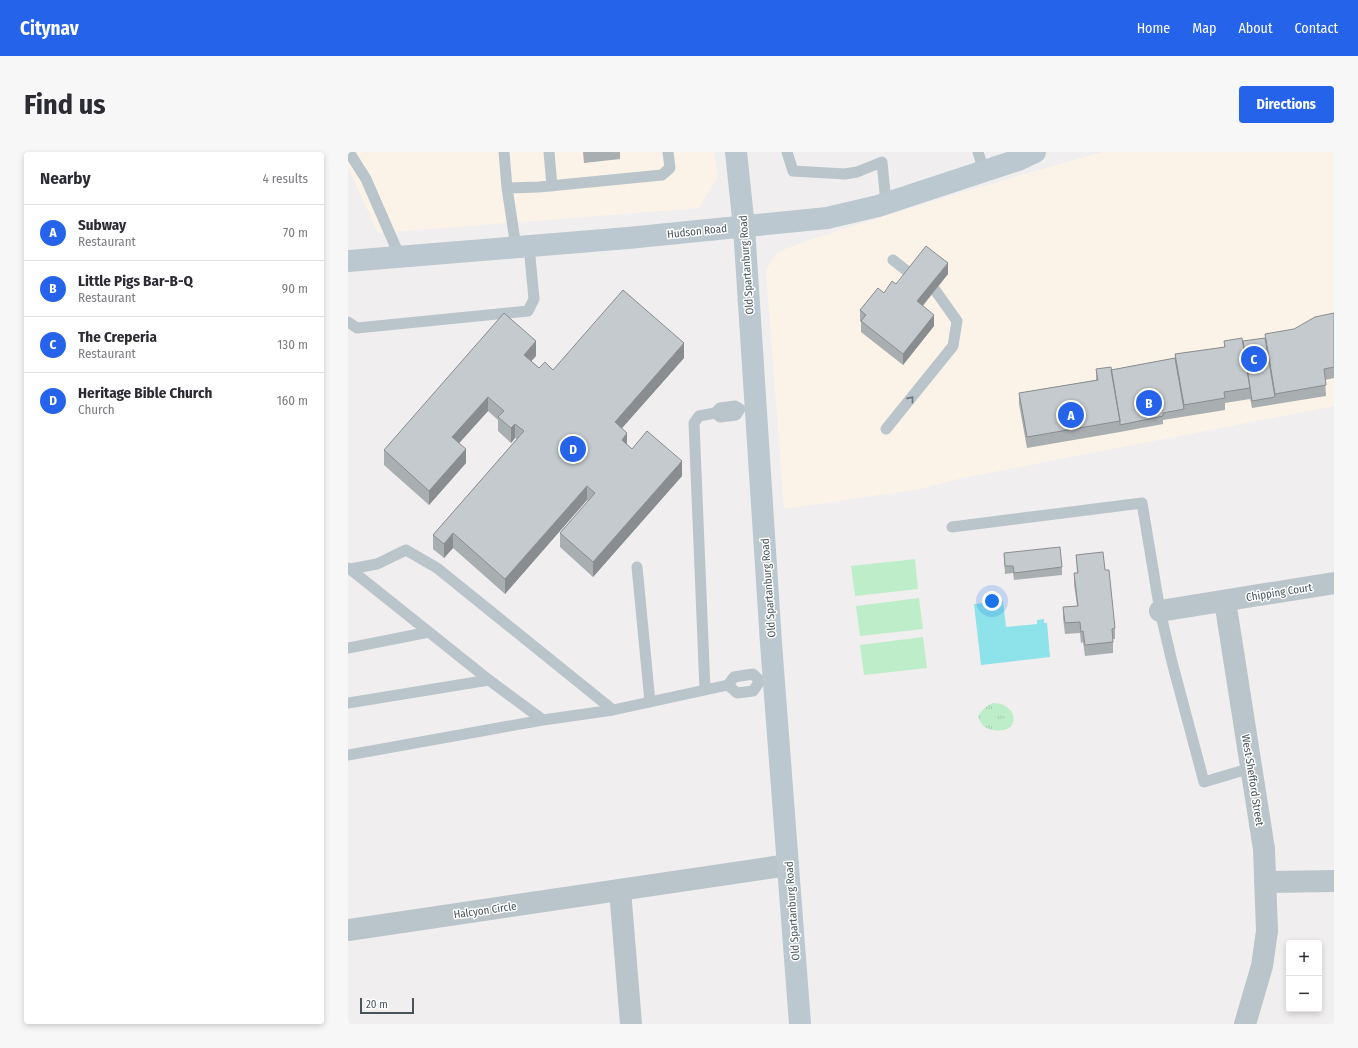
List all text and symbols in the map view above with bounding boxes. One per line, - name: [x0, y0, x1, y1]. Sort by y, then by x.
- text: Citynav: [20, 17, 79, 40]
- text: Home: [1137, 20, 1170, 37]
- text: Map: [1192, 20, 1216, 37]
- text: About: [1238, 20, 1273, 37]
- text: Contact: [1295, 20, 1338, 37]
- button: Directions: [1239, 86, 1334, 123]
- text: Find us: [24, 88, 106, 121]
- text: Nearby: [40, 168, 91, 189]
- text: 4 results: [262, 171, 308, 186]
- street label: Old Spartanburg Road: [737, 215, 756, 315]
- text: Subway: [78, 216, 126, 234]
- street label: Hudson Road: [667, 222, 728, 241]
- text: A: [49, 225, 57, 240]
- text: 70 m: [283, 225, 308, 240]
- text: Restaurant: [78, 234, 136, 249]
- text: Little Pigs Bar-B-Q: [78, 272, 193, 290]
- text: B: [49, 281, 57, 296]
- text: 90 m: [282, 281, 308, 296]
- text: Restaurant: [78, 290, 136, 305]
- text: The Creperia: [78, 328, 157, 346]
- text: C: [50, 337, 56, 352]
- text: 130 m: [277, 337, 308, 352]
- pin: C: [1241, 344, 1267, 374]
- text: Restaurant: [78, 346, 136, 361]
- text: Heritage Bible Church: [78, 384, 212, 402]
- pin: B: [1136, 388, 1162, 418]
- text: D: [49, 393, 57, 408]
- text: 160 m: [277, 393, 308, 408]
- one-way arrow: [906, 396, 913, 403]
- pin: A: [1058, 400, 1084, 430]
- text: Church: [78, 402, 115, 417]
- pin: D: [560, 434, 586, 464]
- street label: Old Spartanburg Road: [759, 538, 778, 638]
- street label: Chipping Court: [1245, 581, 1313, 604]
- your location: [982, 591, 1002, 611]
- street label: West Shefford Street: [1239, 733, 1266, 827]
- street label: Old Spartanburg Road: [783, 861, 802, 961]
- street label: Halcyon Circle: [453, 900, 517, 921]
- map controls: [1286, 940, 1322, 1012]
- button: +: [1286, 940, 1322, 976]
- button: −: [1286, 976, 1322, 1012]
- scale bar: [360, 996, 414, 1015]
- text: 20 m: [366, 998, 388, 1011]

